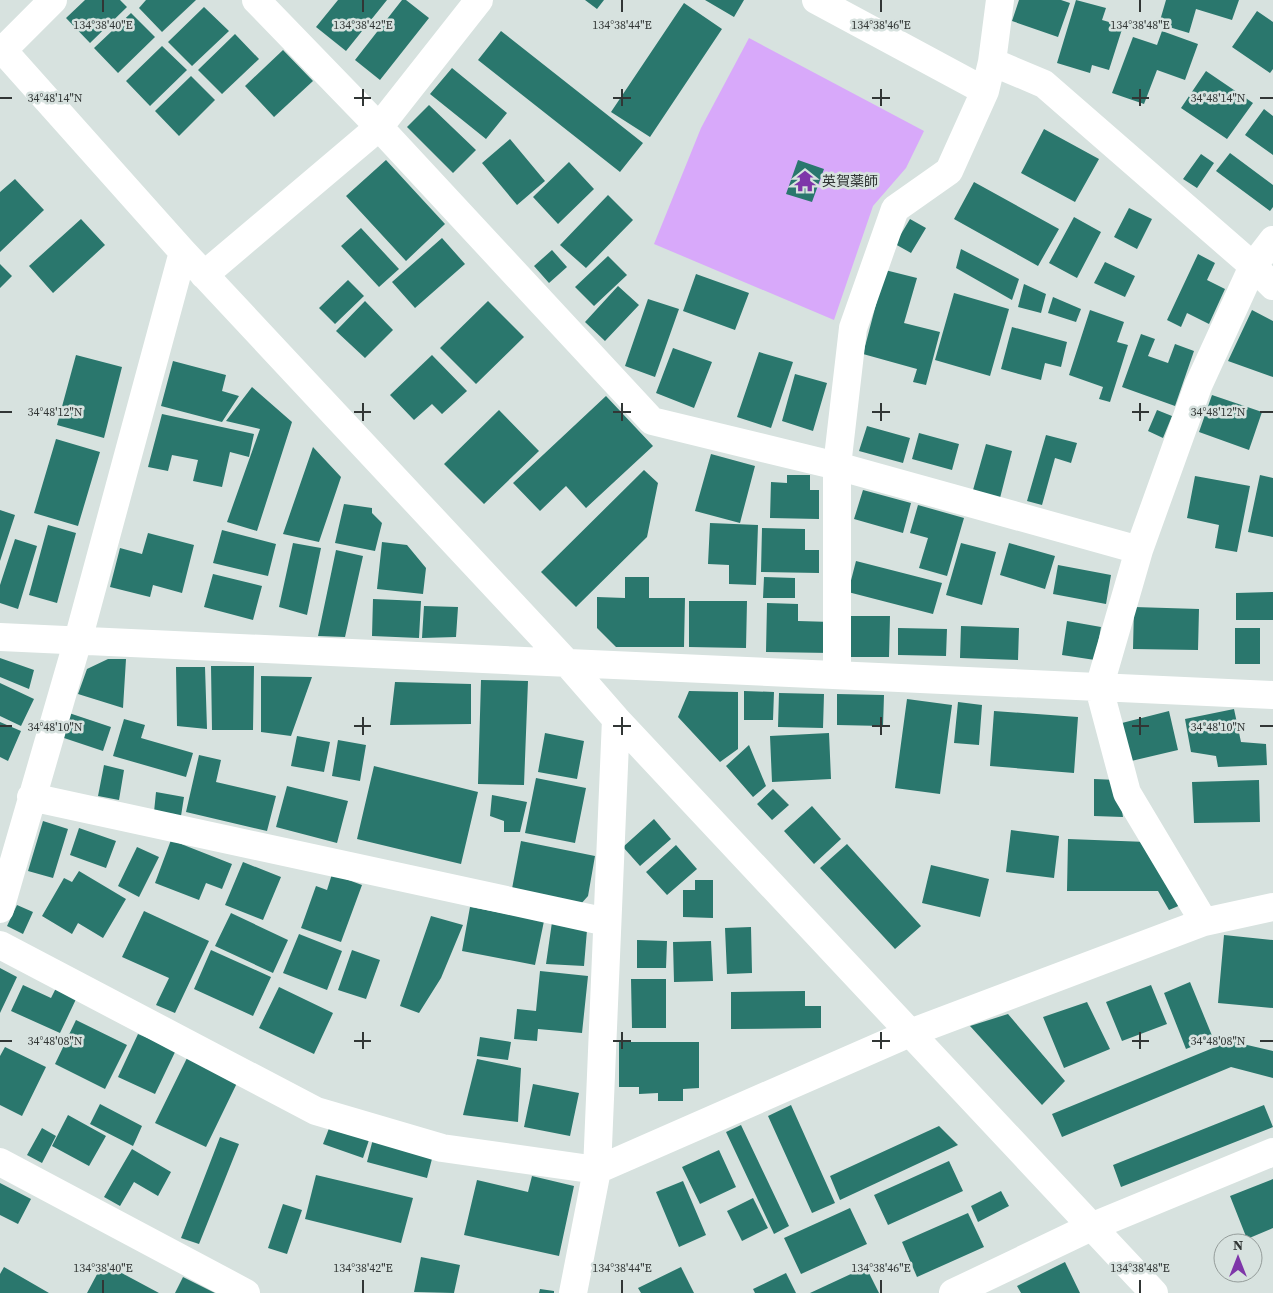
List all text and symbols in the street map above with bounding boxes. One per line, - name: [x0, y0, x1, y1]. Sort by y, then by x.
- text: 134°38'40"E: [73, 17, 133, 33]
- text: 134°38'42"E: [333, 17, 393, 33]
- text: 134°38'44"E: [592, 17, 652, 33]
- text: 134°38'46"E: [851, 17, 911, 33]
- text: 134°38'48"E: [1110, 17, 1170, 33]
- text: 34°48'14"N: [27, 90, 83, 106]
- text: 34°48'14"N: [1190, 90, 1246, 106]
- temple icon: 英賀薬師: [792, 168, 818, 194]
- place label: 英賀薬師: [822, 171, 878, 191]
- text: 34°48'12"N: [27, 404, 83, 420]
- text: 34°48'12"N: [1190, 404, 1246, 420]
- text: 34°48'10"N: [27, 719, 83, 735]
- text: 34°48'10"N: [1190, 719, 1246, 735]
- text: 34°48'08"N: [27, 1033, 83, 1049]
- text: 34°48'08"N: [1190, 1033, 1246, 1049]
- north arrow: [1213, 1233, 1263, 1283]
- text: N: [1233, 1235, 1243, 1255]
- text: 134°38'40"E: [73, 1260, 133, 1276]
- text: 134°38'42"E: [333, 1260, 393, 1276]
- text: 134°38'44"E: [592, 1260, 652, 1276]
- text: 134°38'46"E: [851, 1260, 911, 1276]
- text: 134°38'48"E: [1110, 1260, 1170, 1276]

